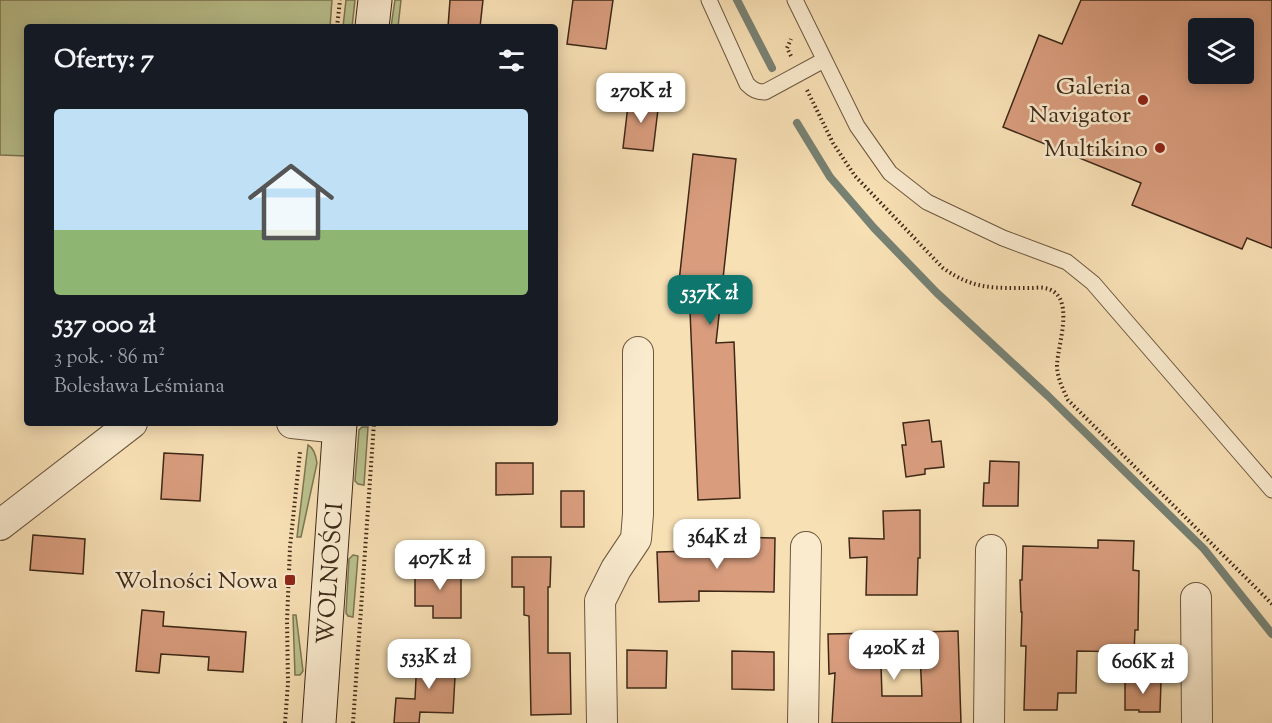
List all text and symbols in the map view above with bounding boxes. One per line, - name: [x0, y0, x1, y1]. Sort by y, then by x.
- map controls: [1188, 18, 1254, 84]
- button: layers: [1188, 18, 1254, 84]
- text: Oferty: 7: [54, 42, 154, 79]
- icon: filters: [495, 44, 528, 77]
- place label: Galeria Navigator: [1029, 71, 1131, 133]
- pin: 270K zł: [586, 73, 696, 124]
- text: 270K zł: [610, 78, 672, 107]
- marker: Galeria Navigator: [1136, 93, 1150, 107]
- place label: Multikino: [1044, 133, 1148, 167]
- marker: Multikino: [1153, 141, 1167, 155]
- icon: home: [237, 148, 345, 256]
- pin: 537K zł: [655, 275, 765, 326]
- text: 537K zł: [682, 280, 738, 309]
- text: 537 000 zł: [54, 307, 156, 344]
- text: 3 pok. · 86 m²: [54, 344, 165, 373]
- text: Bolesława Leśmiana: [54, 373, 225, 402]
- street label: WOLNOŚCI: [310, 501, 353, 646]
- pin: 364K zł: [662, 519, 772, 570]
- text: 364K zł: [687, 524, 747, 553]
- pin: 407K zł: [385, 540, 495, 591]
- text: 407K zł: [409, 545, 471, 574]
- place label: Wolności Nowa: [114, 565, 278, 599]
- marker: Wolności Nowa: [283, 573, 297, 587]
- pin: 420K zł: [839, 630, 949, 681]
- text: 420K zł: [863, 635, 925, 664]
- pin: 533K zł: [374, 639, 484, 690]
- text: 533K zł: [402, 644, 456, 673]
- pin: 606K zł: [1088, 644, 1198, 695]
- text: 606K zł: [1112, 649, 1174, 678]

